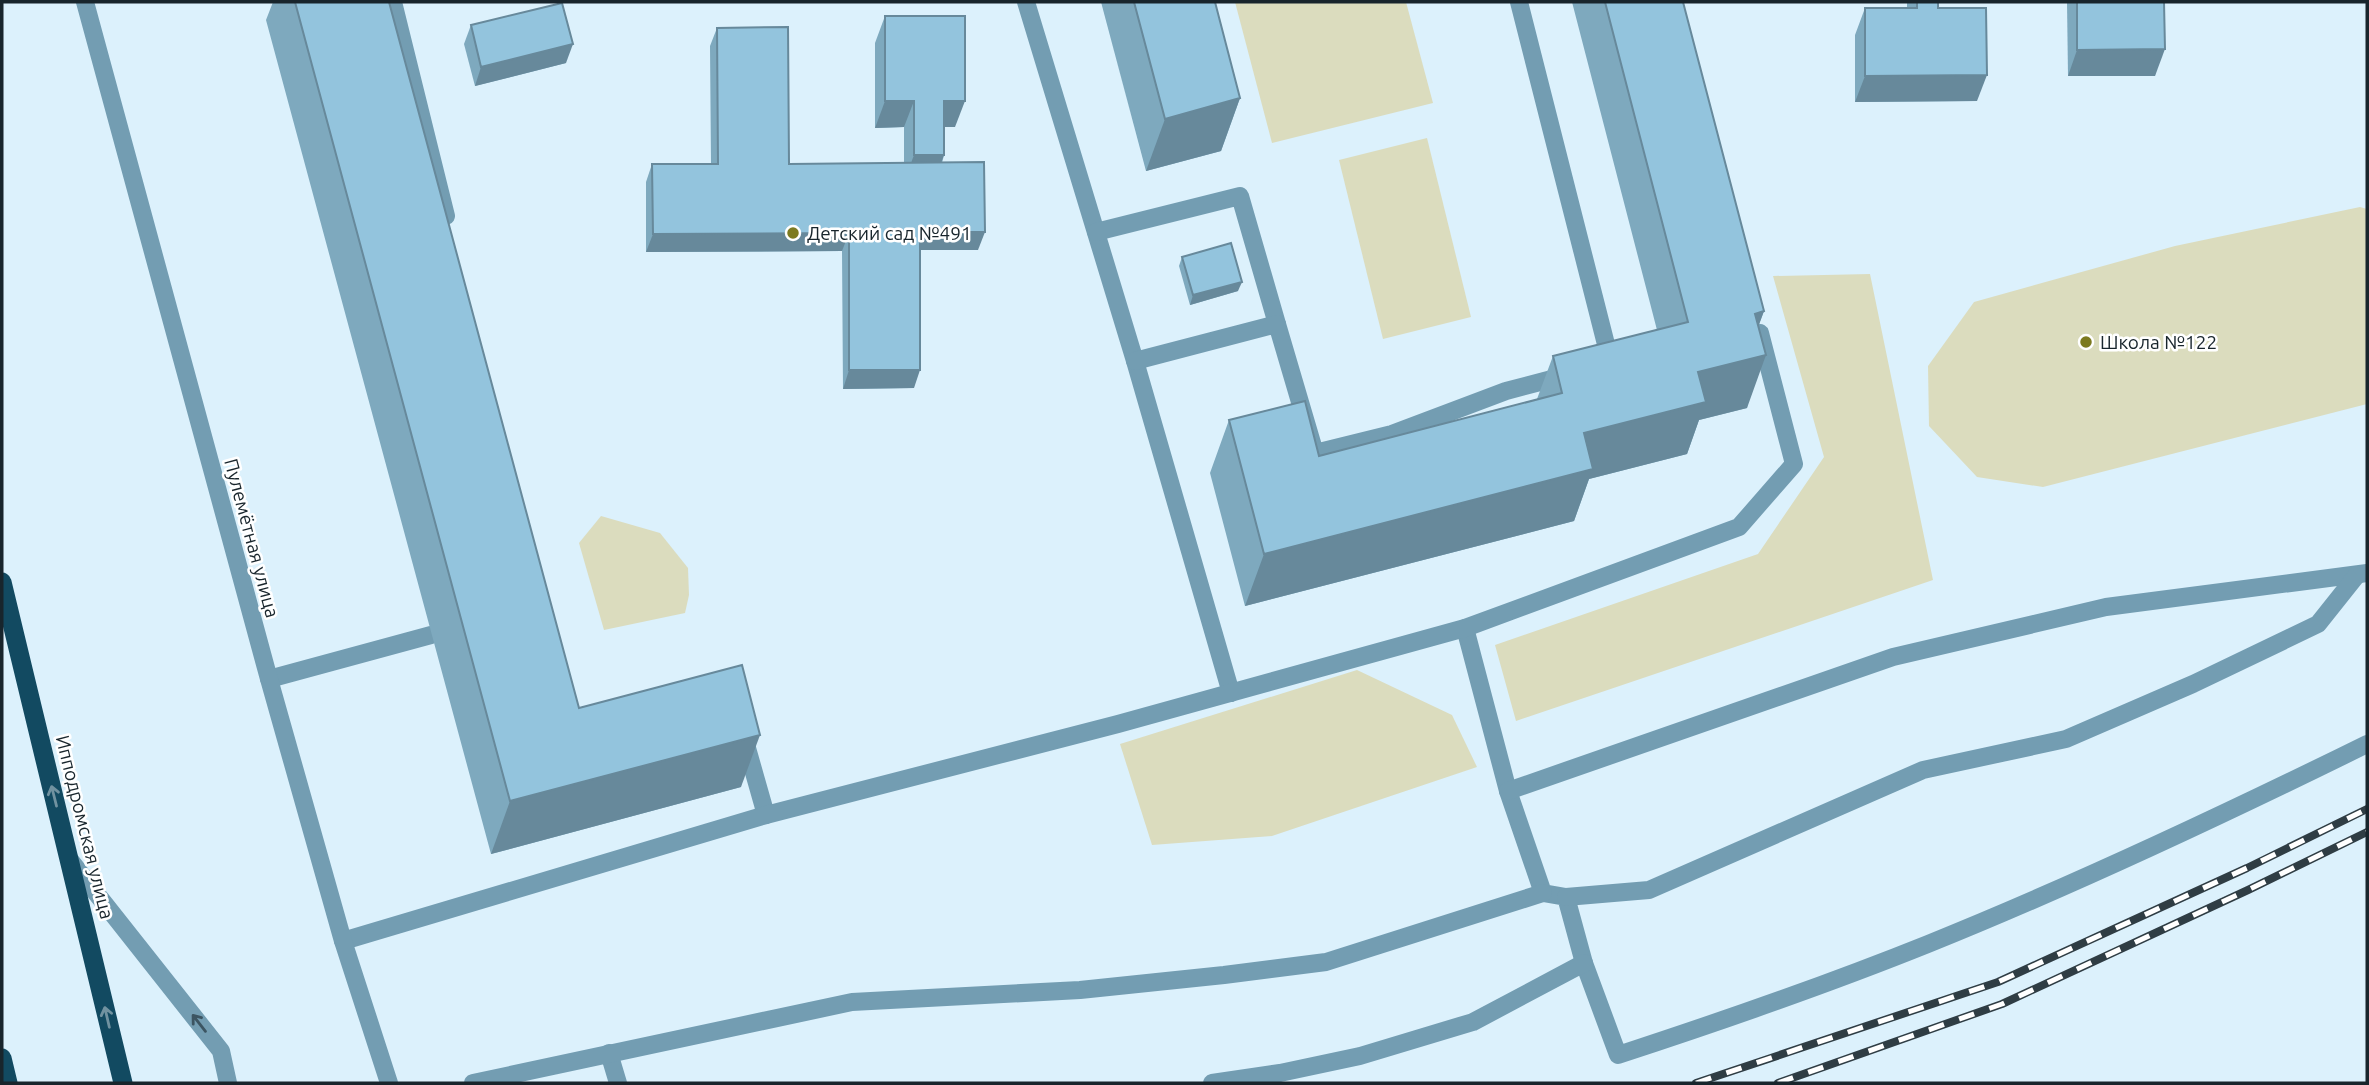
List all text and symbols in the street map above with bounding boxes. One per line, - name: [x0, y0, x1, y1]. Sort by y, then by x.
- place label: Детский сад №491: [807, 222, 972, 244]
- marker: Детский сад №491: [785, 225, 801, 241]
- place label: Школа №122: [2100, 331, 2217, 353]
- marker: Школа №122: [2078, 334, 2094, 350]
- street label: Пулемётная улица: [220, 456, 284, 620]
- street label: Ипподромская улица: [52, 733, 118, 921]
- one-way arrow: [47, 785, 60, 807]
- one-way arrow: [100, 1006, 113, 1029]
- one-way arrow: [192, 1015, 207, 1033]

